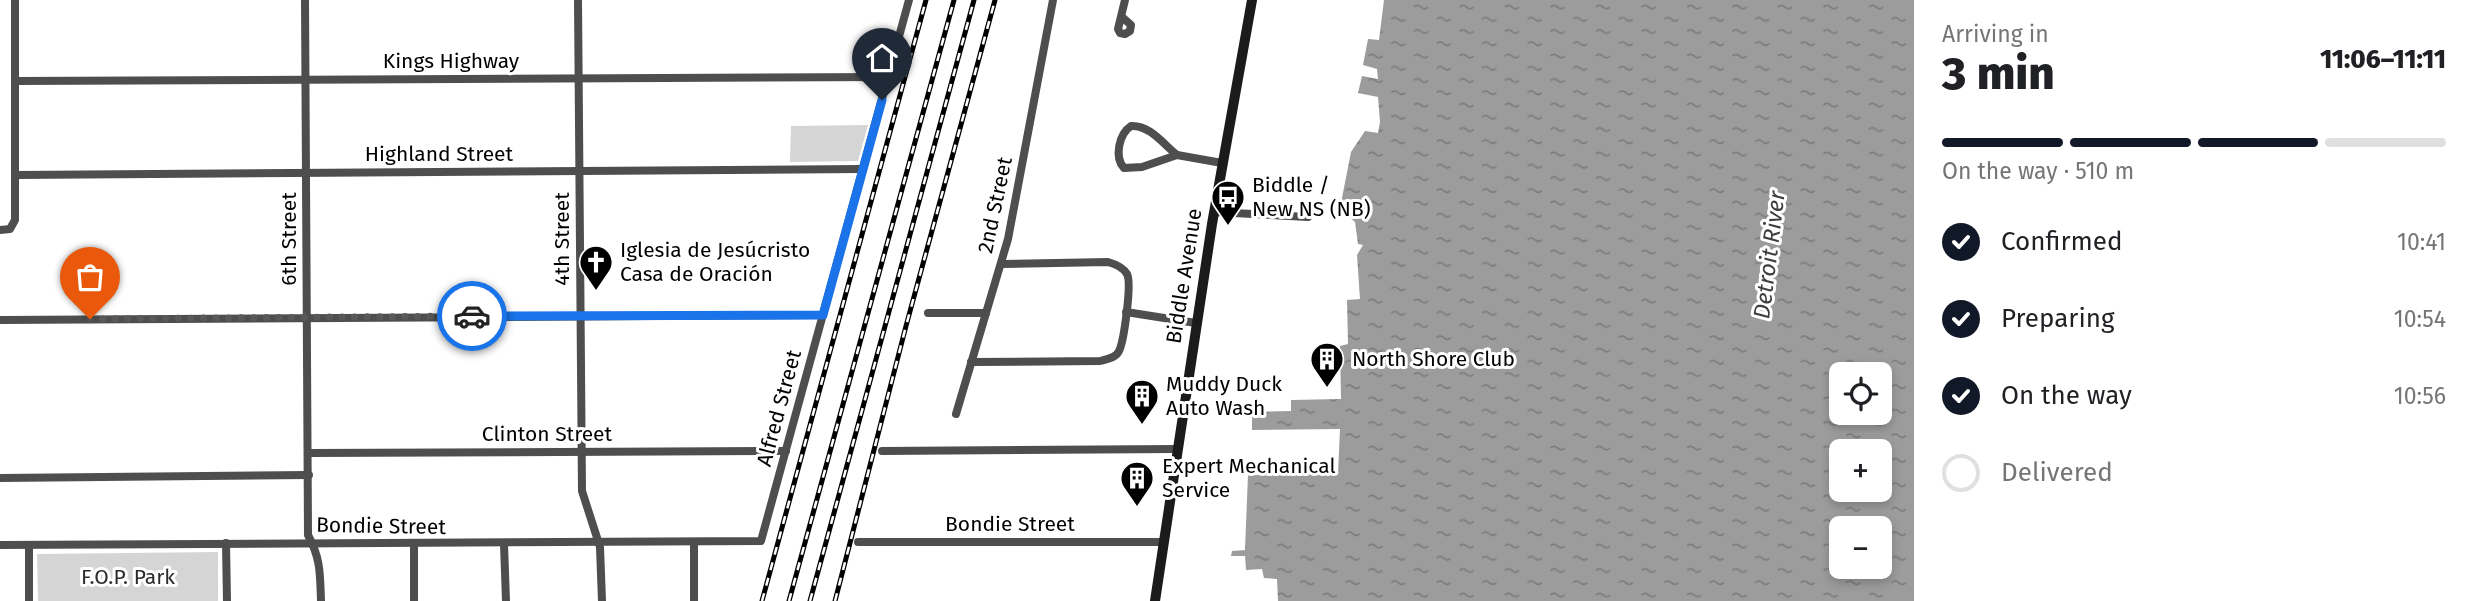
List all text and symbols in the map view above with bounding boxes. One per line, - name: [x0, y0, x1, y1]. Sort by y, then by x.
- text: Arriving in: [1942, 20, 2049, 48]
- pin: [852, 28, 912, 100]
- icon: home: [863, 39, 901, 77]
- text: 11:06–11:11: [2320, 44, 2446, 75]
- text: 3 min: [1942, 46, 2055, 101]
- street label: Kings Highway: [383, 48, 520, 74]
- street label: Highland Street: [365, 141, 514, 167]
- street label: 2nd Street: [972, 154, 1018, 256]
- text: On the way · 510 m: [1942, 157, 2134, 185]
- place label: Biddle / New NS (NB): [1252, 172, 1370, 222]
- bus stop icon: Biddle / New NS (NB): [1209, 178, 1247, 227]
- water label: Detroit River: [1747, 188, 1791, 321]
- street label: 6th Street: [276, 192, 302, 286]
- street label: 4th Street: [549, 192, 575, 286]
- street label: Biddle Avenue: [1160, 207, 1208, 345]
- icon: check: [1942, 223, 1980, 261]
- text: Confirmed: [2001, 226, 2122, 257]
- text: 10:41: [2397, 228, 2446, 256]
- place label: Iglesia de Jesúcristo Casa de Oración: [620, 237, 810, 287]
- church icon: Iglesia de Jesúcristo Casa de Oración: [577, 243, 615, 292]
- pin: [60, 247, 120, 319]
- icon: bag: [71, 258, 109, 296]
- courier: [437, 281, 507, 351]
- icon: car: [453, 297, 491, 335]
- icon: check: [1942, 300, 1980, 338]
- text: Preparing: [2001, 303, 2114, 334]
- text: 10:54: [2394, 305, 2446, 333]
- building icon: North Shore Club: [1308, 340, 1346, 389]
- place label: North Shore Club: [1352, 346, 1515, 372]
- street label: Alfred Street: [751, 347, 807, 469]
- map controls: [1829, 362, 1892, 579]
- button: locate: [1829, 362, 1892, 425]
- place label: Muddy Duck Auto Wash: [1166, 371, 1282, 421]
- building icon: Muddy Duck Auto Wash: [1123, 377, 1161, 426]
- icon: check: [1942, 377, 1980, 415]
- text: On the way: [2001, 380, 2132, 411]
- text: 10:56: [2394, 382, 2446, 410]
- street label: Clinton Street: [482, 421, 613, 447]
- button: +: [1829, 439, 1892, 502]
- place label: Expert Mechanical Service: [1162, 453, 1336, 503]
- text: Delivered: [2001, 457, 2113, 488]
- building icon: Expert Mechanical Service: [1118, 459, 1156, 508]
- street label: Bondie Street: [945, 511, 1075, 537]
- street label: Bondie Street: [316, 512, 447, 540]
- button: −: [1829, 516, 1892, 579]
- park label: F.O.P. Park: [81, 564, 175, 590]

